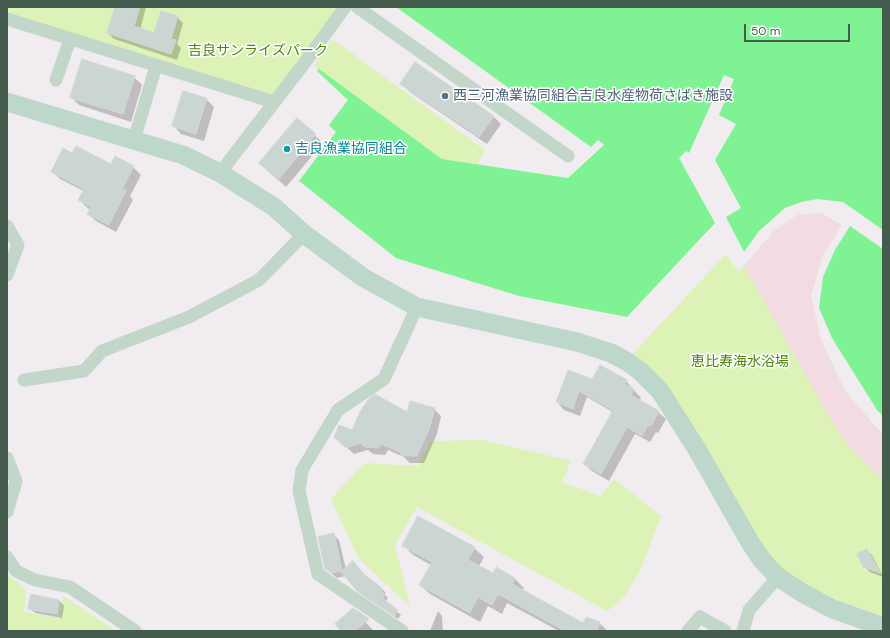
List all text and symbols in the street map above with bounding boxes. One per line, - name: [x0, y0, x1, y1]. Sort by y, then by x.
- scale bar: [746, 16, 852, 42]
- text: 50 m: [751, 23, 780, 39]
- park label: 吉良サンライズパーク: [188, 43, 328, 59]
- place label: 西三河漁業協同組合吉良水産物荷さばき施設: [453, 88, 733, 104]
- marker: 西三河漁業協同組合吉良水産物荷さばき施設: [440, 91, 450, 101]
- place label: 吉良漁業協同組合: [295, 141, 407, 157]
- marker: 吉良漁業協同組合: [282, 144, 292, 154]
- park label: 恵比寿海水浴場: [691, 354, 789, 370]

